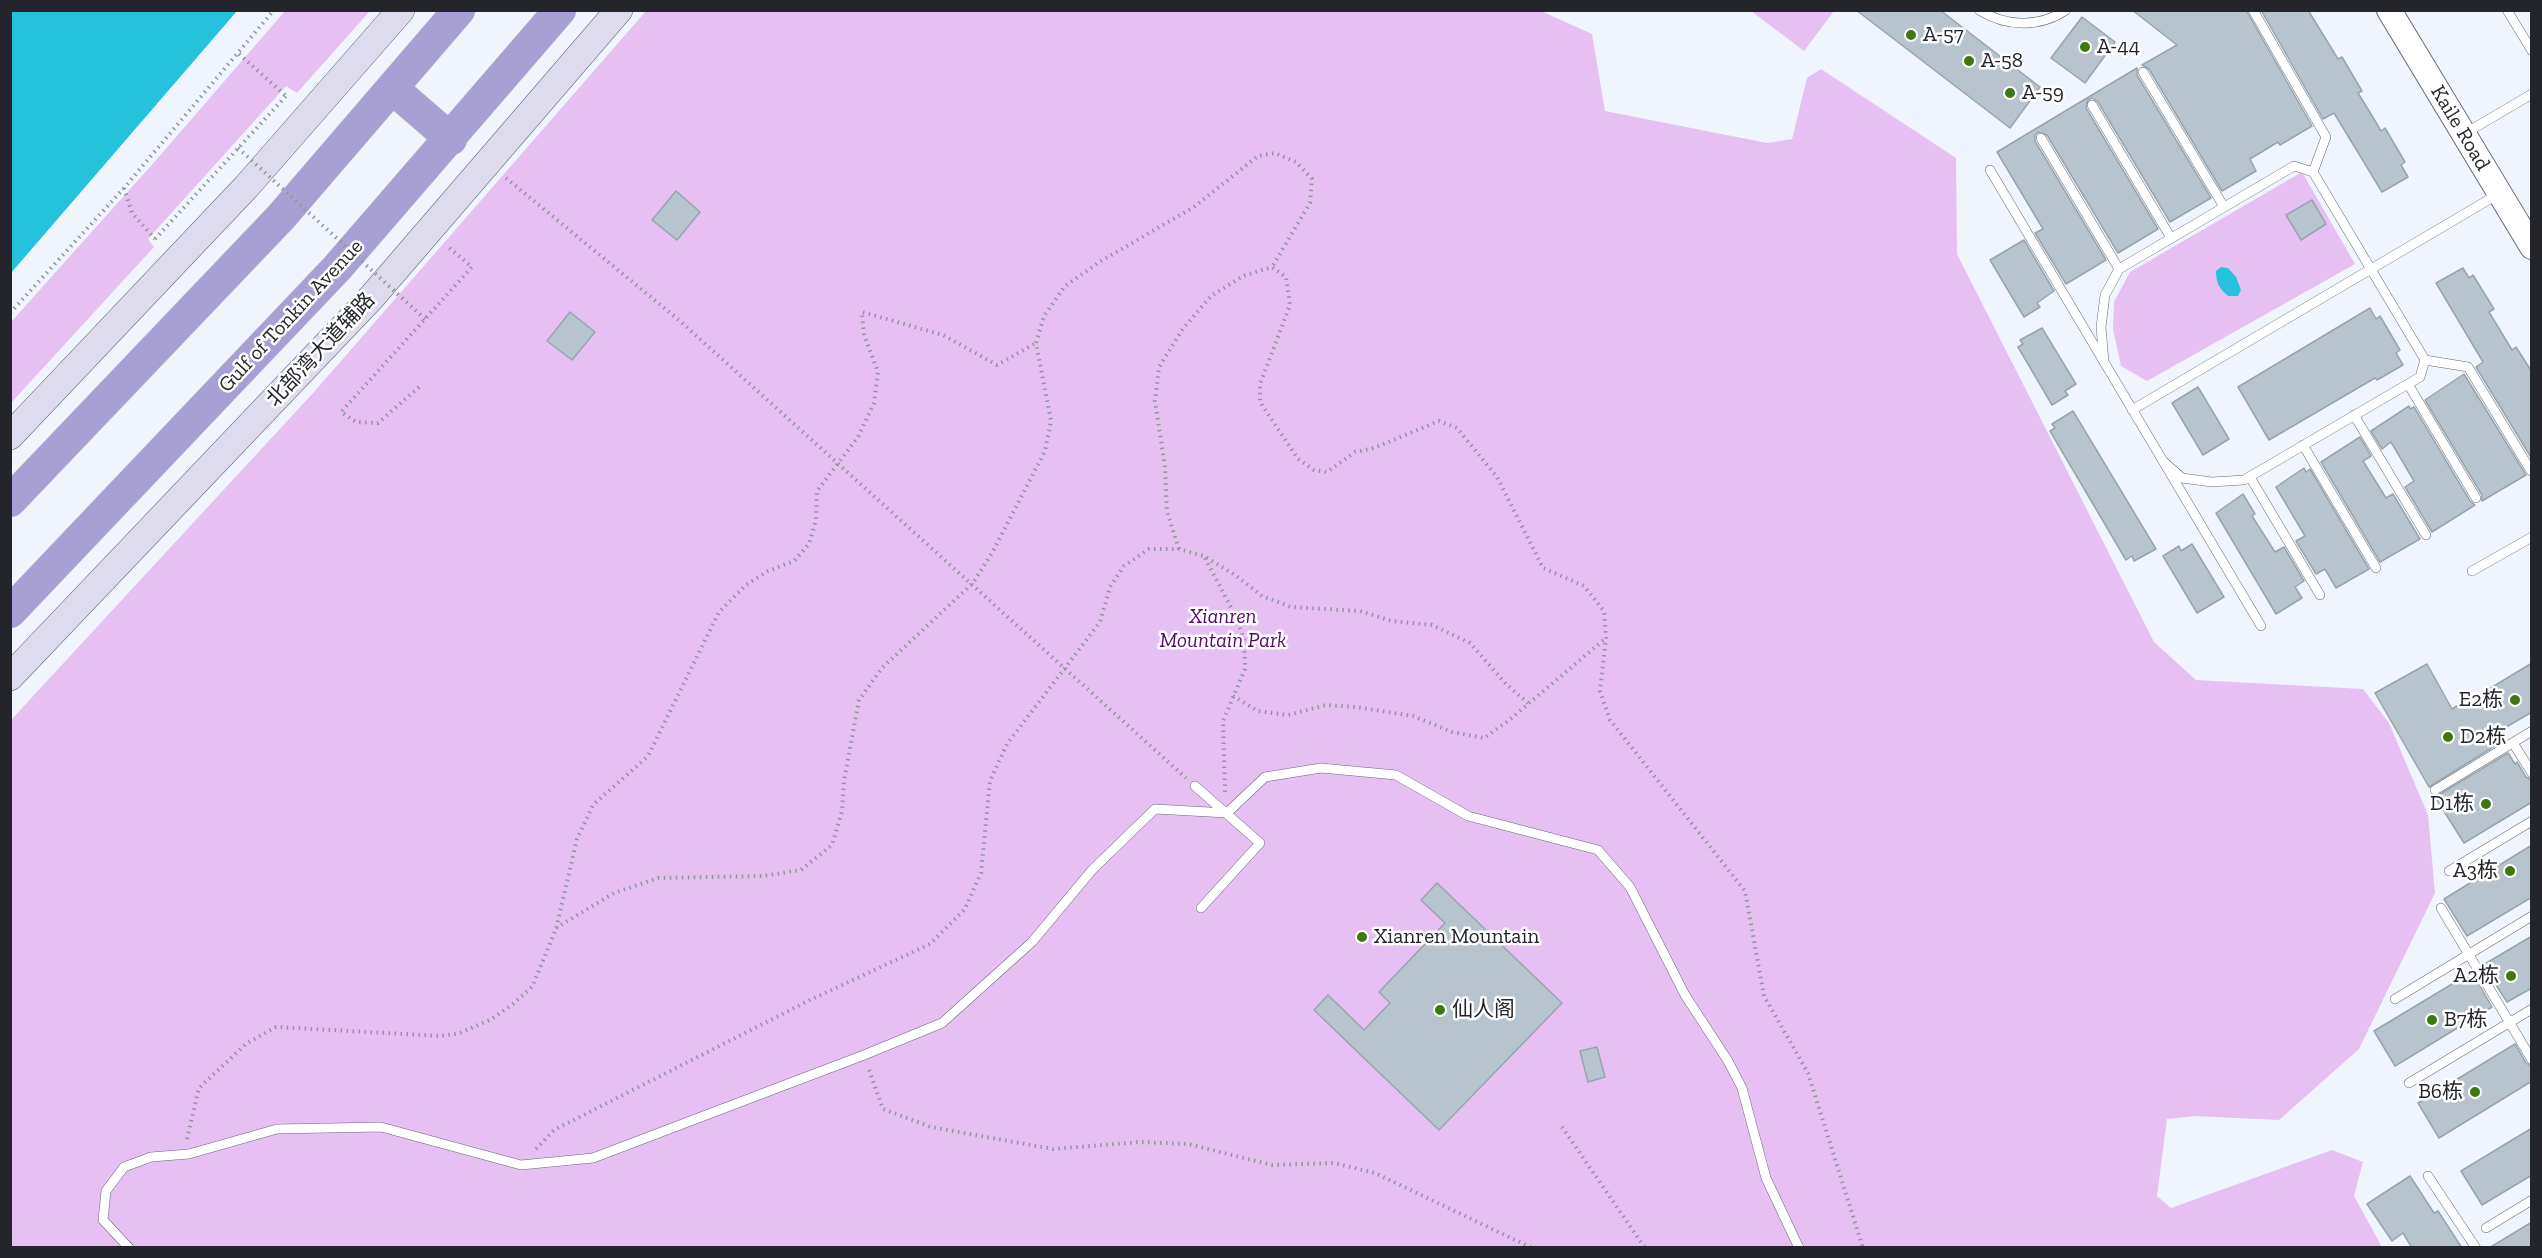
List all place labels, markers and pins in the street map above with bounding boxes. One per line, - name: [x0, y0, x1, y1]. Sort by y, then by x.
- place label: A-57: [1923, 22, 1964, 48]
- marker: A-57: [1904, 28, 1918, 42]
- place label: A-44: [2097, 34, 2140, 60]
- marker: A-44: [2078, 40, 2092, 54]
- place label: A-58: [1981, 48, 2023, 74]
- marker: A-58: [1962, 54, 1976, 68]
- place label: A-59: [2022, 80, 2064, 106]
- marker: A-59: [2003, 86, 2017, 100]
- place label: E2栋: [2459, 687, 2503, 713]
- marker: E2栋: [2508, 693, 2522, 707]
- place label: D2栋: [2460, 724, 2507, 750]
- marker: D2栋: [2441, 730, 2455, 744]
- place label: D1栋: [2430, 791, 2474, 817]
- marker: D1栋: [2479, 797, 2493, 811]
- place label: A3栋: [2453, 858, 2498, 884]
- marker: A3栋: [2503, 864, 2517, 878]
- place label: Xianren Mountain: [1374, 924, 1539, 950]
- marker: Xianren Mountain: [1355, 930, 1369, 944]
- place label: A2栋: [2454, 963, 2499, 989]
- marker: A2栋: [2504, 969, 2518, 983]
- place label: 仙人阁: [1452, 997, 1515, 1023]
- marker: 仙人阁: [1433, 1003, 1447, 1017]
- place label: B7栋: [2444, 1007, 2488, 1033]
- marker: B7栋: [2425, 1013, 2439, 1027]
- place label: B6栋: [2418, 1079, 2463, 1105]
- marker: B6栋: [2468, 1085, 2482, 1099]

